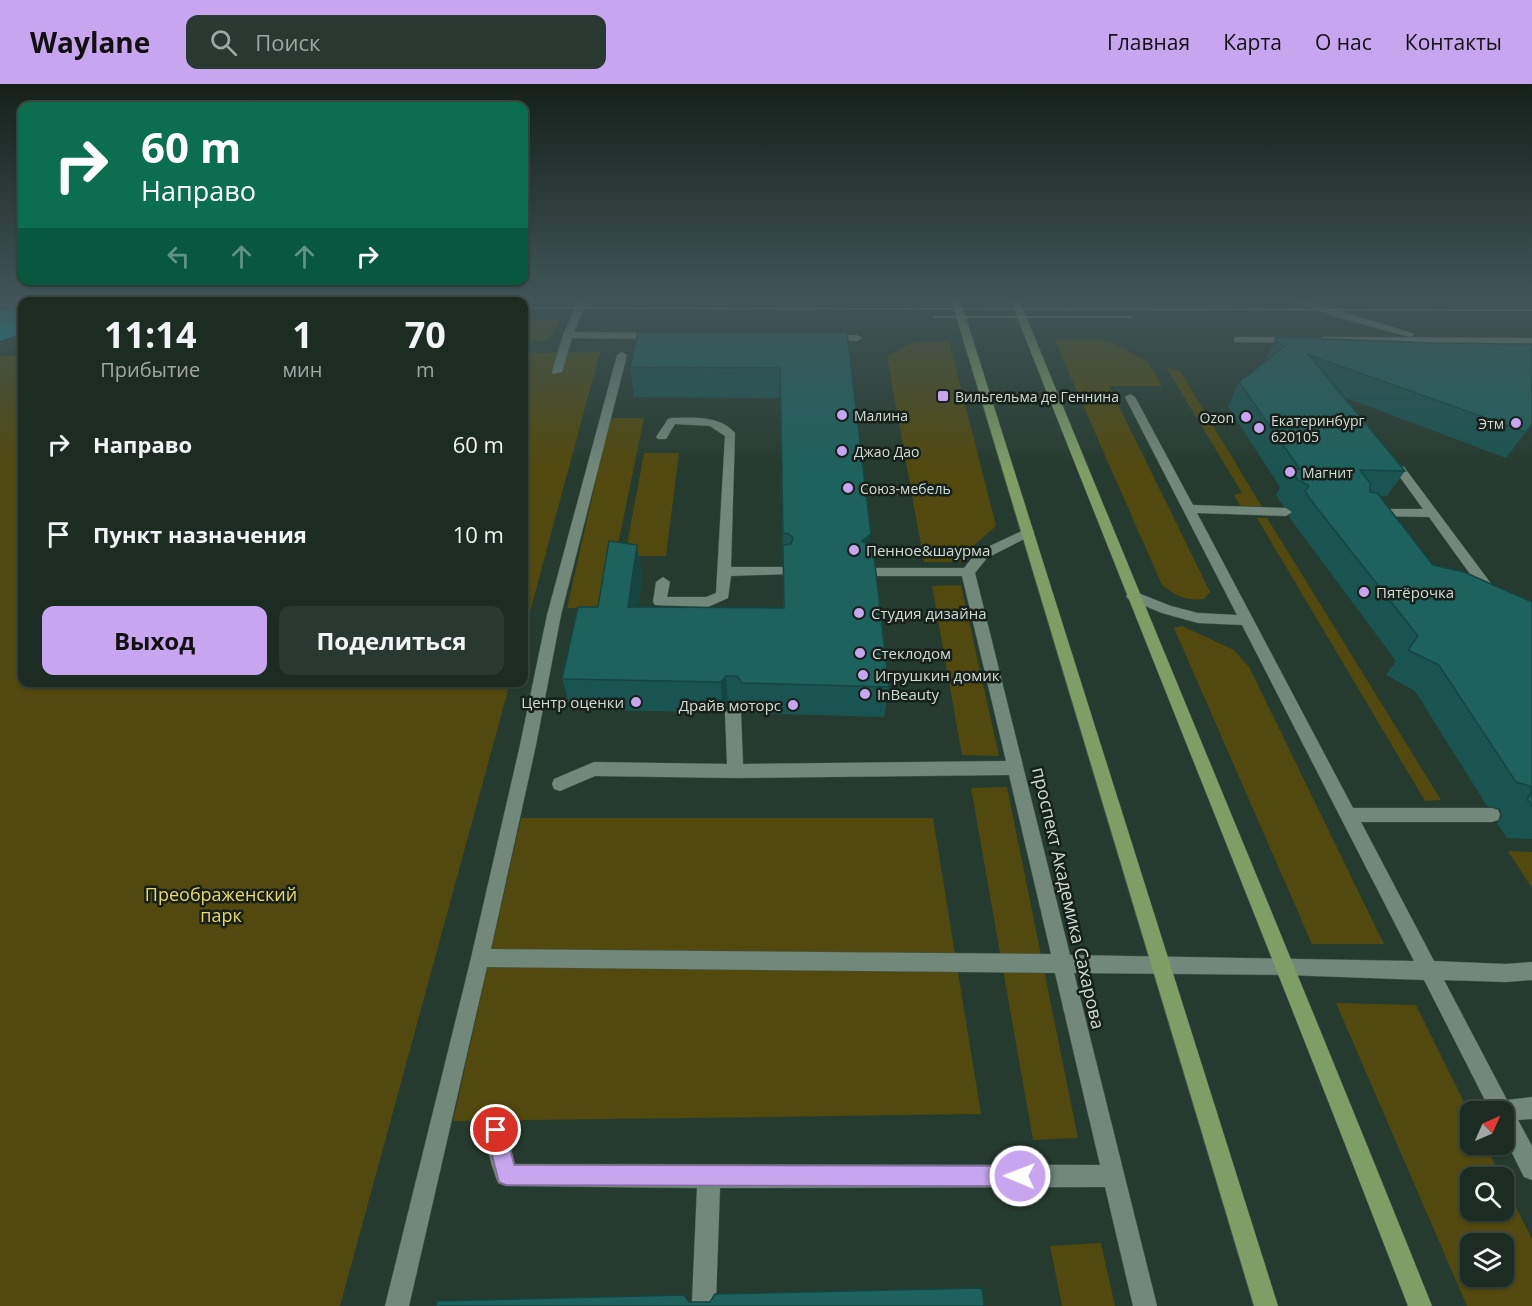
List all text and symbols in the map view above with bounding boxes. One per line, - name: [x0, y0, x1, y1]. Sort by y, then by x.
- search box: [186, 15, 606, 69]
- text: Waylane: [30, 23, 150, 61]
- icon: search: [207, 26, 240, 59]
- text: Поиск: [255, 27, 320, 57]
- text: Главная: [1107, 28, 1190, 56]
- text: Карта: [1223, 28, 1282, 56]
- text: О нас: [1315, 28, 1372, 56]
- text: Контакты: [1405, 28, 1502, 56]
- text: 60 m: [141, 118, 241, 175]
- icon: right: [42, 126, 120, 204]
- text: Направо: [141, 172, 256, 209]
- icon: left: [162, 240, 195, 273]
- icon: ahead: [225, 240, 258, 273]
- icon: ahead: [288, 240, 321, 273]
- icon: right: [351, 240, 384, 273]
- text: 11:14: [104, 310, 197, 359]
- text: 1: [292, 310, 313, 359]
- text: 70: [405, 310, 446, 359]
- text: Прибытие: [100, 356, 200, 383]
- text: мин: [282, 356, 323, 383]
- text: m: [416, 356, 435, 383]
- place label: Вильгельма де Геннина: [955, 387, 1119, 406]
- marker: Вильгельма де Геннина: [936, 389, 950, 403]
- place label: Малина: [854, 406, 908, 425]
- marker: Малина: [835, 408, 849, 422]
- place label: Ozon: [1200, 408, 1234, 427]
- marker: Ozon: [1239, 410, 1253, 424]
- place label: Екатеринбург 620105: [1271, 411, 1365, 446]
- place label: Этм: [1478, 414, 1504, 433]
- marker: Этм: [1509, 416, 1523, 430]
- marker: Екатеринбург 620105: [1252, 421, 1266, 435]
- icon: right: [42, 428, 75, 461]
- text: Направо: [93, 429, 192, 459]
- text: 60 m: [453, 429, 504, 459]
- place label: Джао Дао: [854, 442, 919, 461]
- marker: Джао Дао: [835, 444, 849, 458]
- place label: Магнит: [1302, 463, 1353, 482]
- marker: Магнит: [1283, 465, 1297, 479]
- place label: Союз-мебель: [860, 479, 951, 498]
- marker: Союз-мебель: [841, 481, 855, 495]
- icon: arrive: [42, 518, 75, 551]
- text: Пункт назначения: [93, 519, 307, 549]
- text: 10 m: [453, 519, 504, 549]
- place label: Пенное&шаурма: [866, 540, 990, 560]
- marker: Пенное&шаурма: [847, 543, 861, 557]
- place label: Пятёрочка: [1376, 582, 1454, 602]
- marker: Пятёрочка: [1357, 585, 1371, 599]
- place label: Студия дизайна: [871, 603, 987, 623]
- button: Выход: [42, 606, 267, 675]
- button: Поделиться: [279, 606, 504, 675]
- marker: Студия дизайна: [852, 606, 866, 620]
- place label: Стеклодом: [872, 643, 951, 663]
- marker: Стеклодом: [853, 646, 867, 660]
- place label: Игрушкин домик: [875, 665, 1000, 685]
- marker: Игрушкин домик: [856, 668, 870, 682]
- place label: InBeauty: [877, 684, 939, 704]
- marker: InBeauty: [858, 687, 872, 701]
- place label: Центр оценки: [521, 692, 624, 712]
- marker: Центр оценки: [629, 695, 643, 709]
- place label: Драйв моторс: [679, 695, 781, 715]
- marker: Драйв моторс: [786, 698, 800, 712]
- street label: проспект Академика Сахарова: [1027, 765, 1111, 1031]
- park label: Преображенский парк: [145, 882, 297, 927]
- north arrow: [1460, 1101, 1514, 1155]
- map controls: [1460, 1101, 1514, 1287]
- pin: [470, 1104, 521, 1155]
- icon: arrive: [479, 1113, 512, 1146]
- position arrow: [988, 1144, 1052, 1208]
- button: search: [1460, 1167, 1514, 1221]
- button: layers: [1460, 1233, 1514, 1287]

